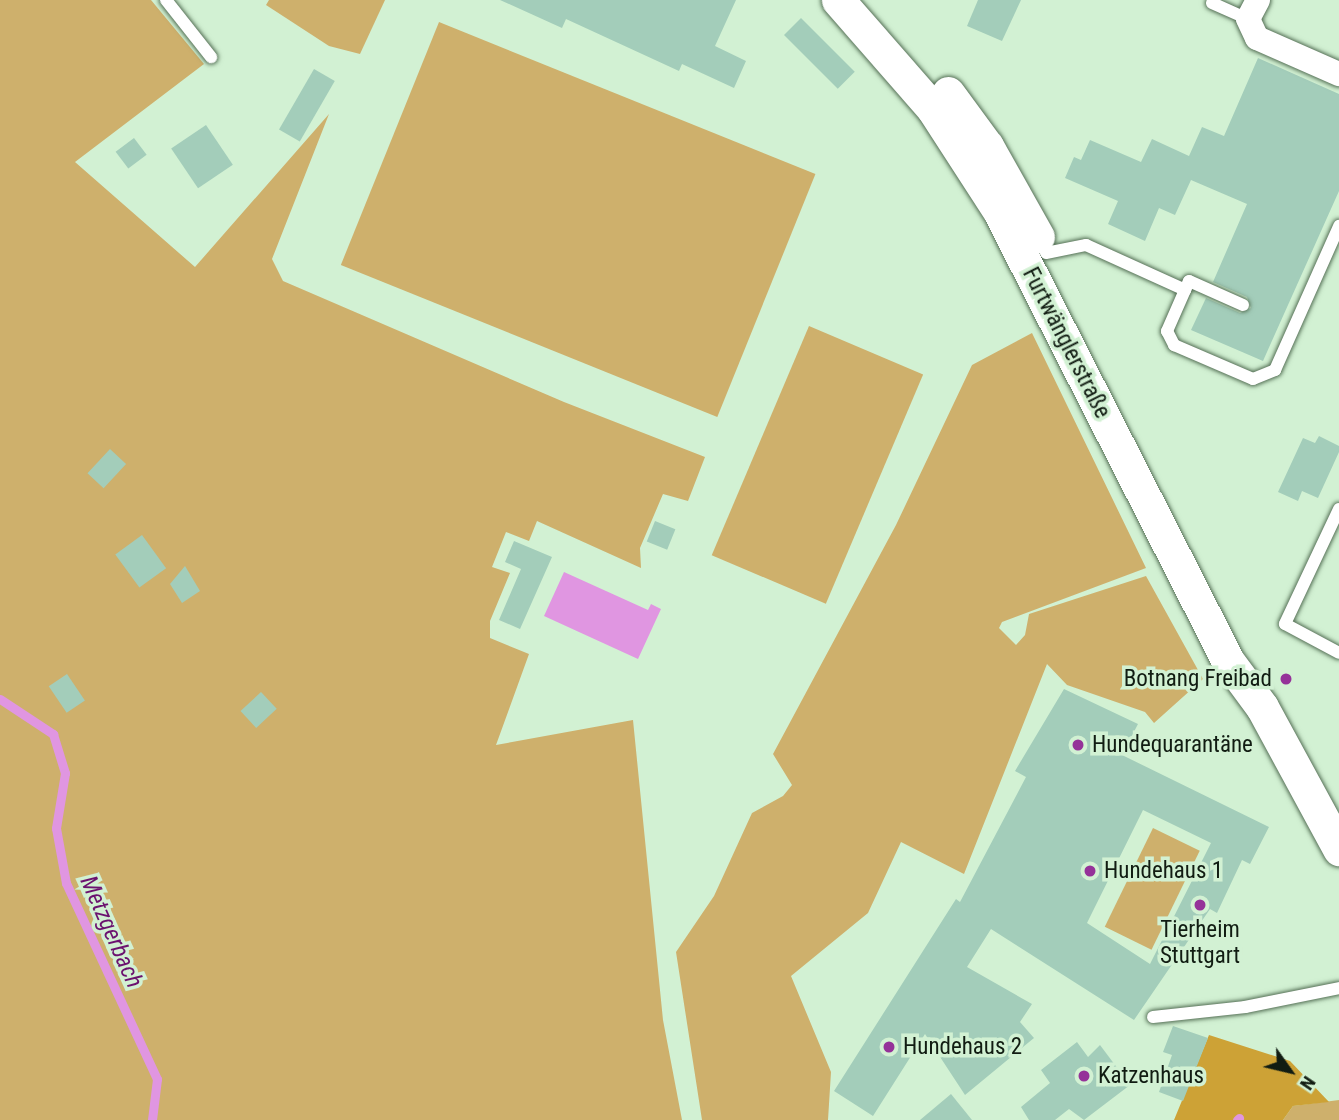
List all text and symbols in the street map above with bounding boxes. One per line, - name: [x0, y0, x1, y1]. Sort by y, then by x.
- street label: Furtwänglerstraße: [1016, 263, 1116, 423]
- place label: Botnang Freibad: [1124, 665, 1272, 693]
- marker: Botnang Freibad: [1278, 671, 1294, 687]
- place label: Hundequarantäne: [1092, 731, 1253, 759]
- marker: Hundequarantäne: [1070, 737, 1086, 753]
- place label: Hundehaus 1: [1104, 857, 1223, 885]
- marker: Hundehaus 1: [1082, 863, 1098, 879]
- water label: Metzgerbach: [74, 872, 148, 992]
- marker: Tierheim Stuttgart: [1192, 897, 1208, 913]
- place label: Tierheim Stuttgart: [1160, 916, 1240, 970]
- place label: Hundehaus 2: [903, 1033, 1022, 1061]
- north arrow: [1255, 1036, 1325, 1106]
- marker: Hundehaus 2: [881, 1039, 897, 1055]
- place label: Katzenhaus: [1098, 1062, 1204, 1090]
- marker: Katzenhaus: [1076, 1068, 1092, 1084]
- text: N: [1295, 1072, 1321, 1094]

